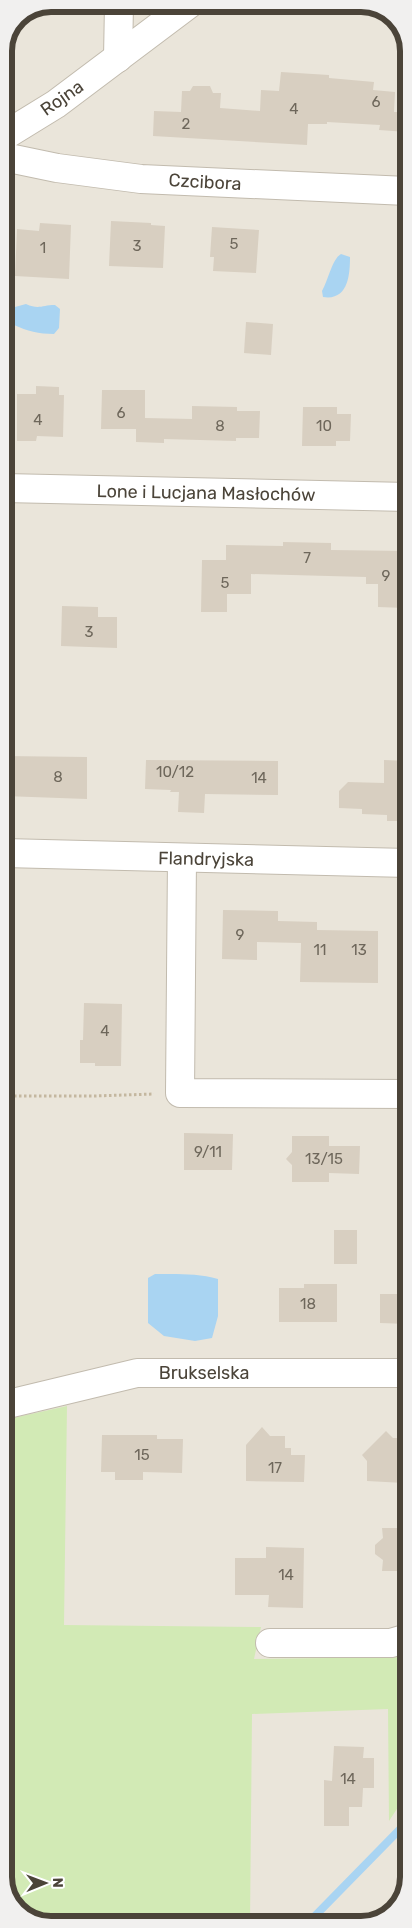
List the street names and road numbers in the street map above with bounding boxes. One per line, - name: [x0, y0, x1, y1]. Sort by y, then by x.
- street label: Rojna: [36, 75, 88, 121]
- street label: Czcibora: [168, 169, 242, 195]
- street label: Lone i Lucjana Masłochów: [96, 480, 316, 506]
- street label: Flandryjska: [158, 847, 254, 871]
- street label: Brukselska: [159, 1362, 249, 1384]

